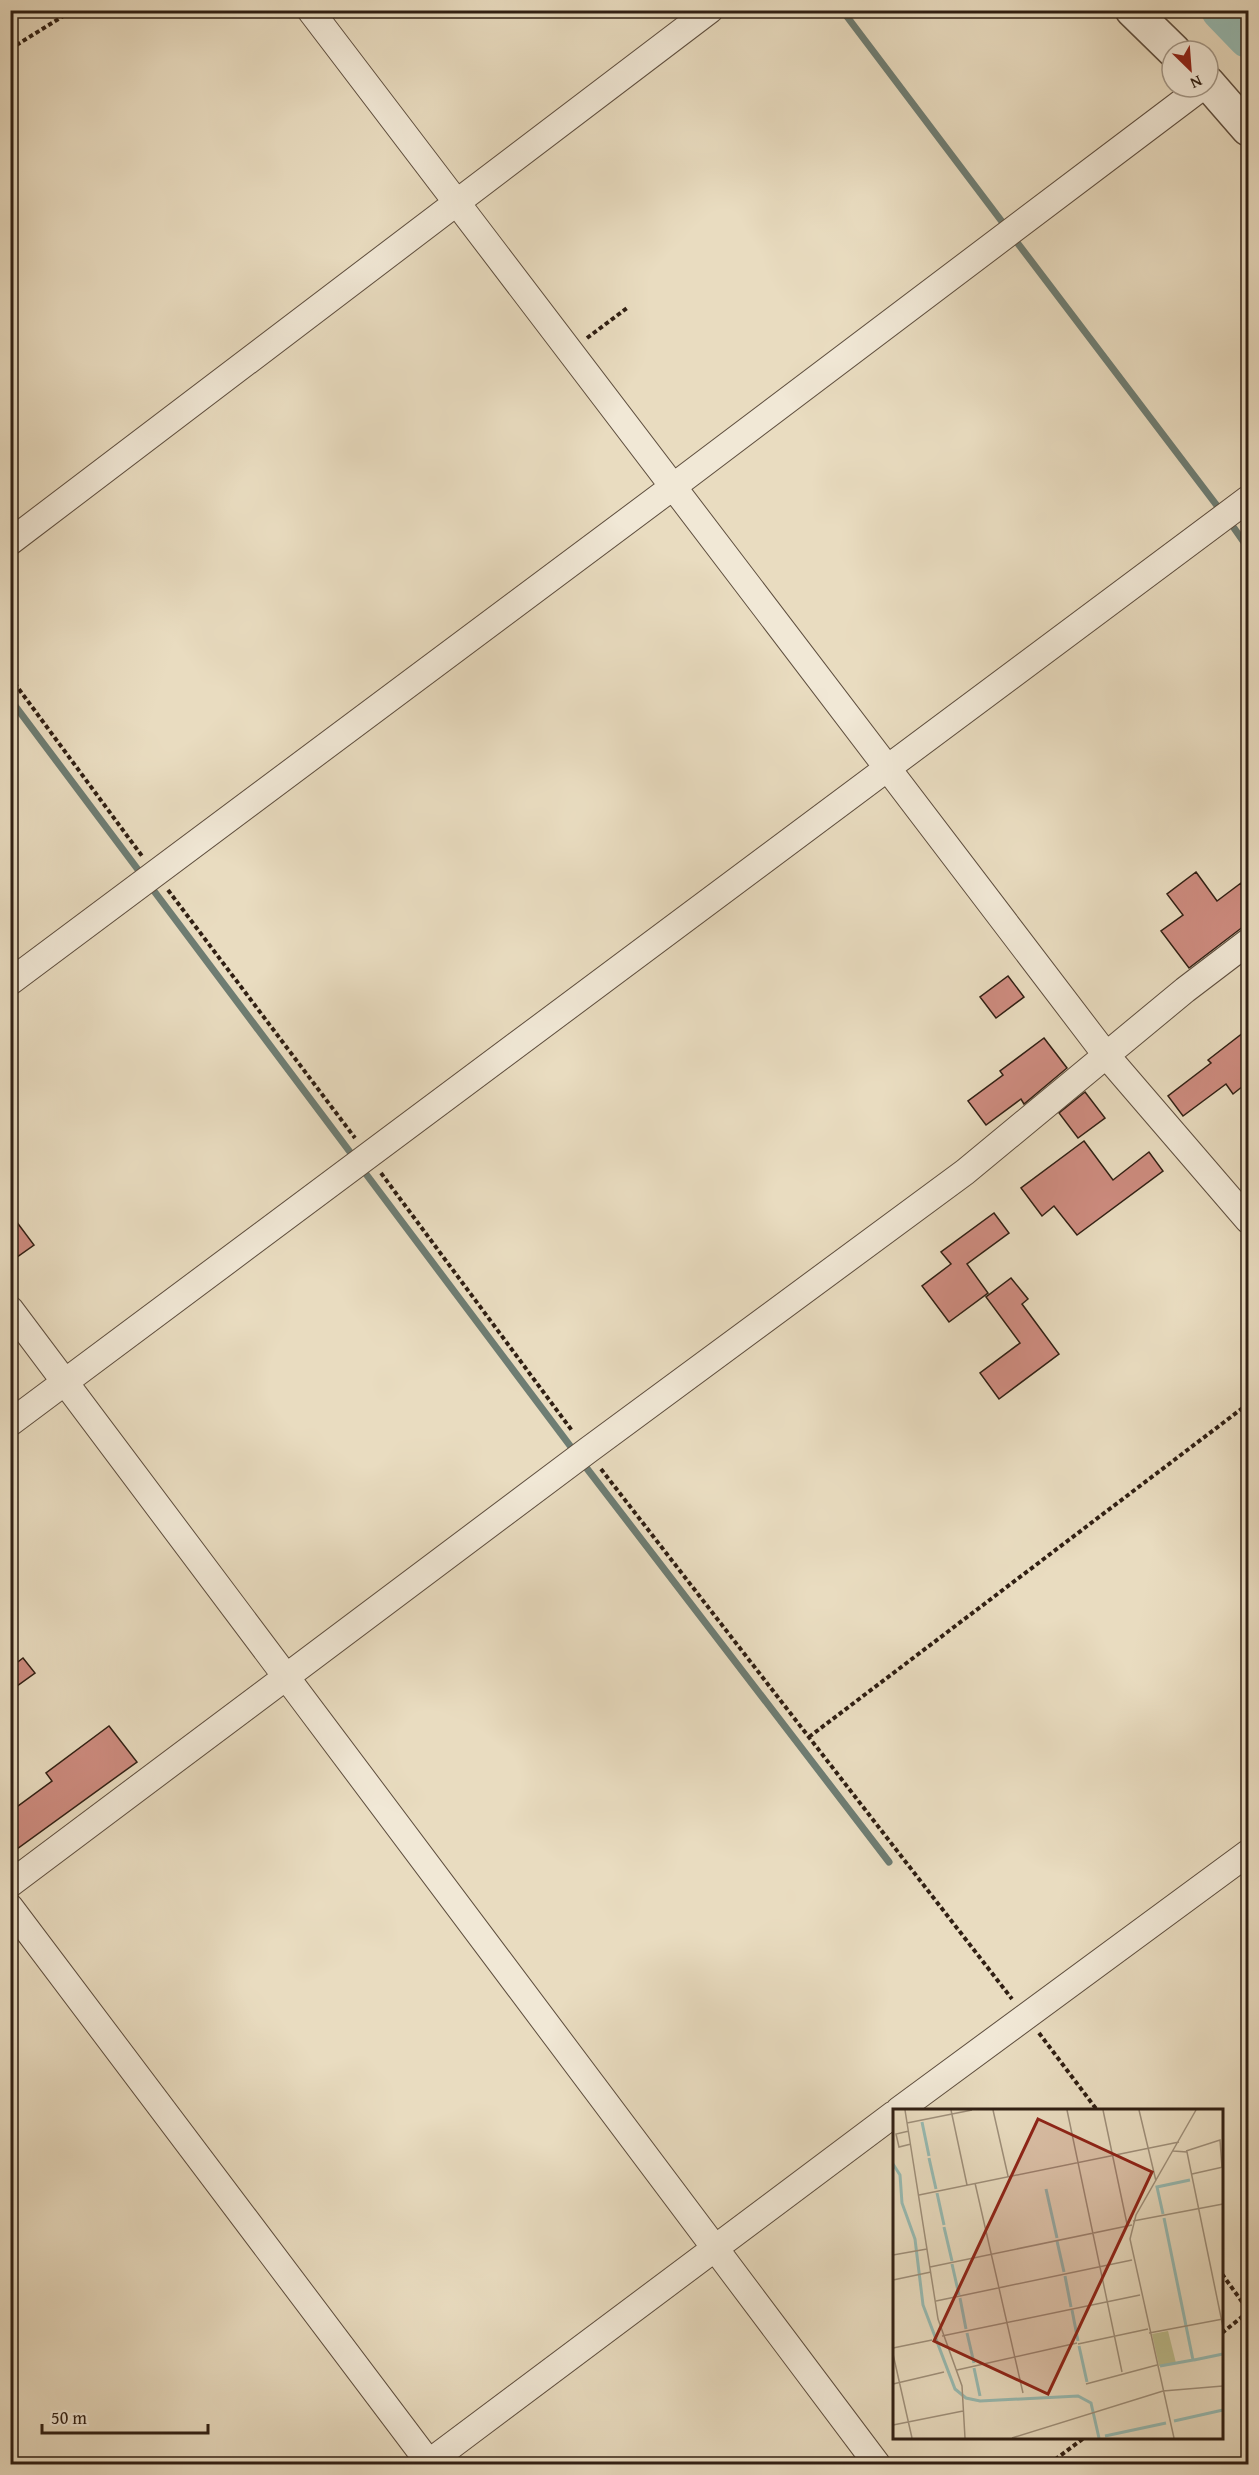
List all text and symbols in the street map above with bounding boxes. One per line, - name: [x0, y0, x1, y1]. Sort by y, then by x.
- north arrow: [1160, 39, 1220, 99]
- text: N: [1186, 69, 1206, 96]
- inset map: [893, 2109, 1223, 2439]
- scale bar: [42, 2397, 208, 2435]
- text: 50 m: [51, 2404, 87, 2431]

